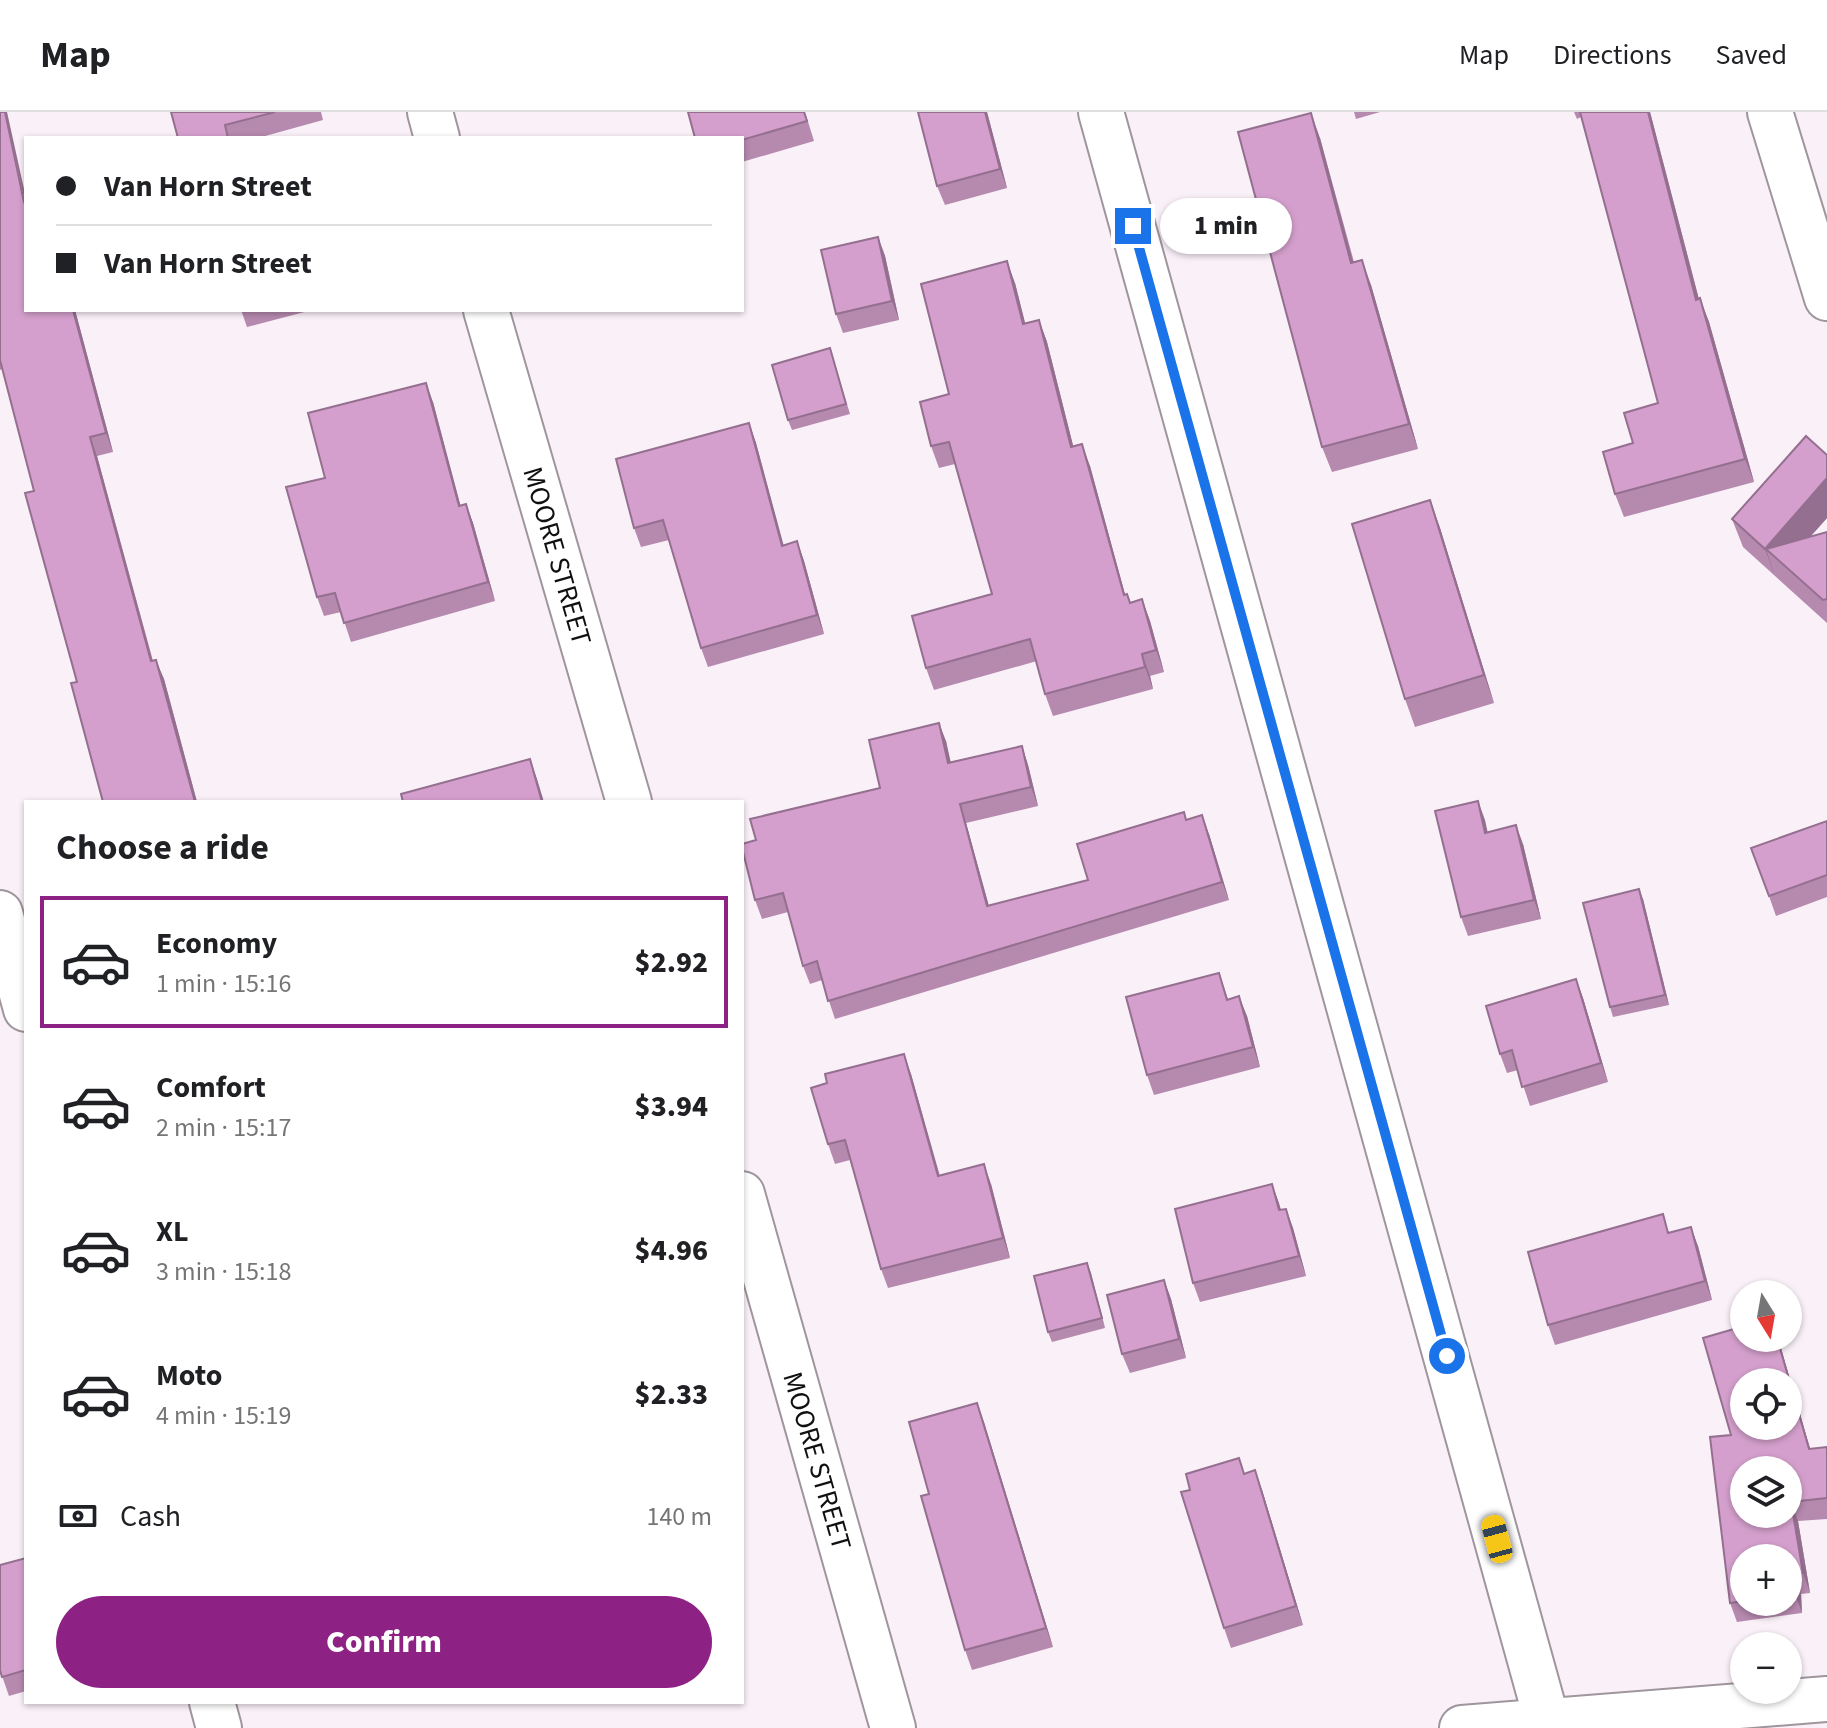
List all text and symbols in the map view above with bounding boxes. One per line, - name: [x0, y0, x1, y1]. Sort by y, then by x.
- text: Map: [40, 28, 111, 82]
- text: Map: [1459, 35, 1509, 75]
- text: Directions: [1553, 35, 1672, 75]
- text: Saved: [1716, 35, 1787, 75]
- text: Van Horn Street: [104, 165, 312, 208]
- callout: 1 min: [1161, 198, 1293, 254]
- text: 1 min: [1194, 207, 1258, 244]
- route end: [1115, 208, 1151, 244]
- text: Van Horn Street: [104, 242, 312, 285]
- street label: MOORE STREET: [512, 462, 602, 650]
- text: Choose a ride: [56, 822, 269, 873]
- text: Economy: [156, 922, 277, 965]
- icon: car: [60, 926, 132, 998]
- text: $2.92: [635, 941, 708, 984]
- text: 1 min · 15:16: [156, 965, 291, 1002]
- text: Comfort: [156, 1066, 266, 1109]
- icon: car: [60, 1070, 132, 1142]
- text: $3.94: [635, 1085, 708, 1128]
- text: 2 min · 15:17: [156, 1109, 291, 1146]
- text: XL: [156, 1210, 189, 1253]
- icon: car: [60, 1214, 132, 1286]
- text: $4.96: [635, 1229, 708, 1272]
- text: 3 min · 15:18: [156, 1253, 291, 1290]
- north arrow: [1730, 1280, 1802, 1352]
- map controls: [1730, 1280, 1802, 1704]
- route start: [1429, 1338, 1465, 1374]
- text: Moto: [156, 1354, 222, 1397]
- icon: car: [60, 1358, 132, 1430]
- street label: MOORE STREET: [772, 1367, 862, 1555]
- button: locate: [1730, 1368, 1802, 1440]
- text: $2.33: [635, 1373, 708, 1416]
- text: 4 min · 15:19: [156, 1397, 291, 1434]
- button: layers: [1730, 1456, 1802, 1528]
- icon: cash: [56, 1494, 100, 1538]
- text: Cash: [120, 1495, 181, 1538]
- text: 140 m: [646, 1498, 712, 1535]
- car: [1479, 1513, 1515, 1565]
- button: +: [1730, 1544, 1802, 1616]
- button: Confirm: [56, 1596, 712, 1688]
- button: −: [1730, 1632, 1802, 1704]

